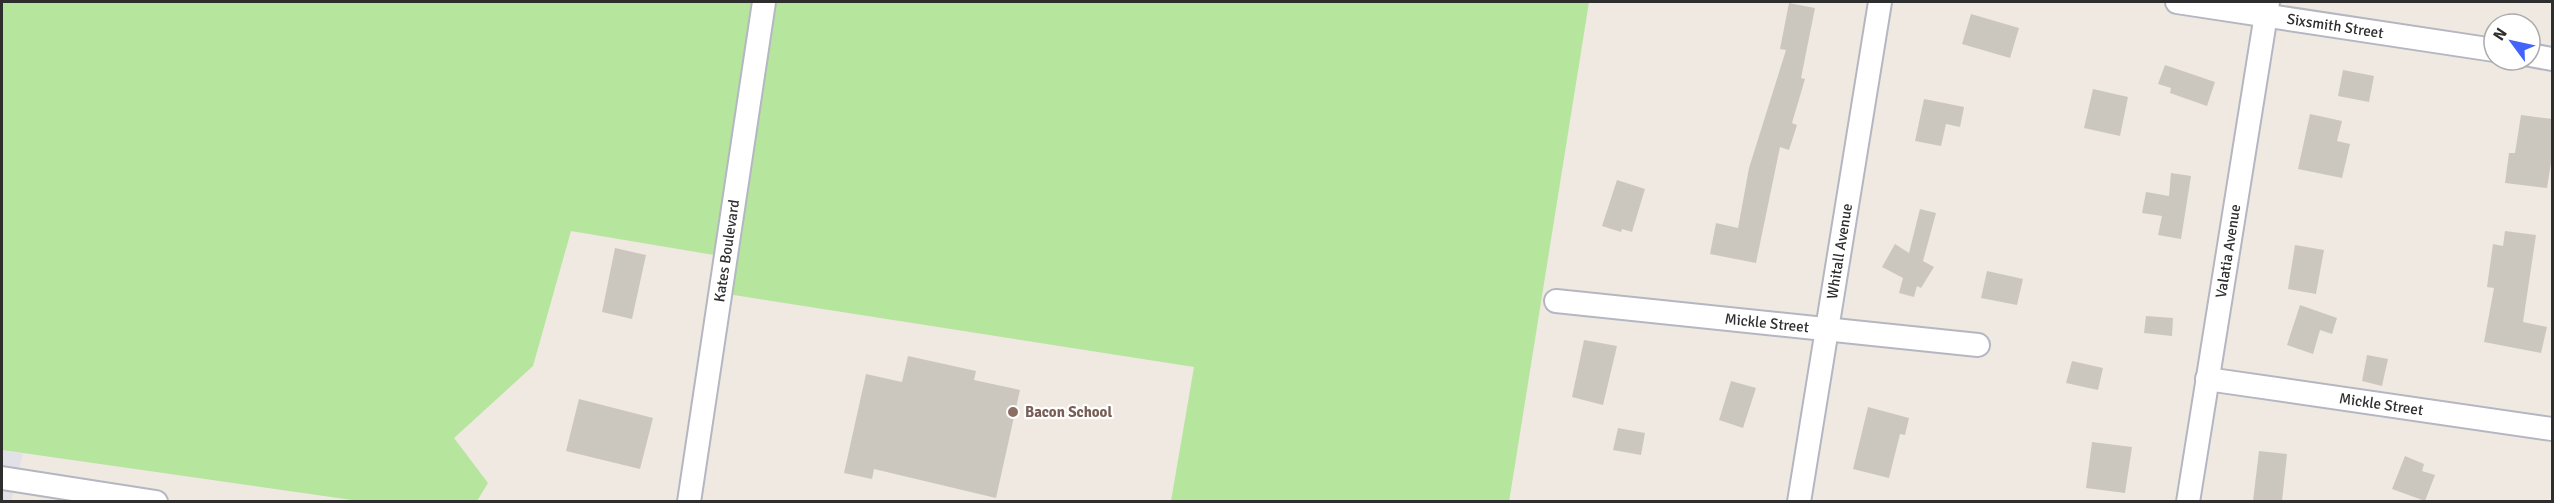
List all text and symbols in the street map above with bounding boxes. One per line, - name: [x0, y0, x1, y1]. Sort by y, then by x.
- street label: Sixsmith Street: [2286, 10, 2385, 42]
- north arrow: [2482, 12, 2542, 72]
- text: N: [2489, 24, 2512, 44]
- street label: Kates Boulevard: [710, 198, 743, 303]
- street label: Whitall Avenue: [1823, 202, 1856, 300]
- street label: Valatia Avenue: [2212, 203, 2245, 299]
- street label: Mickle Street: [1724, 310, 1810, 336]
- street label: Mickle Street: [2338, 389, 2424, 419]
- place label: Bacon School: [1025, 403, 1112, 421]
- marker: Bacon School: [1006, 405, 1020, 419]

